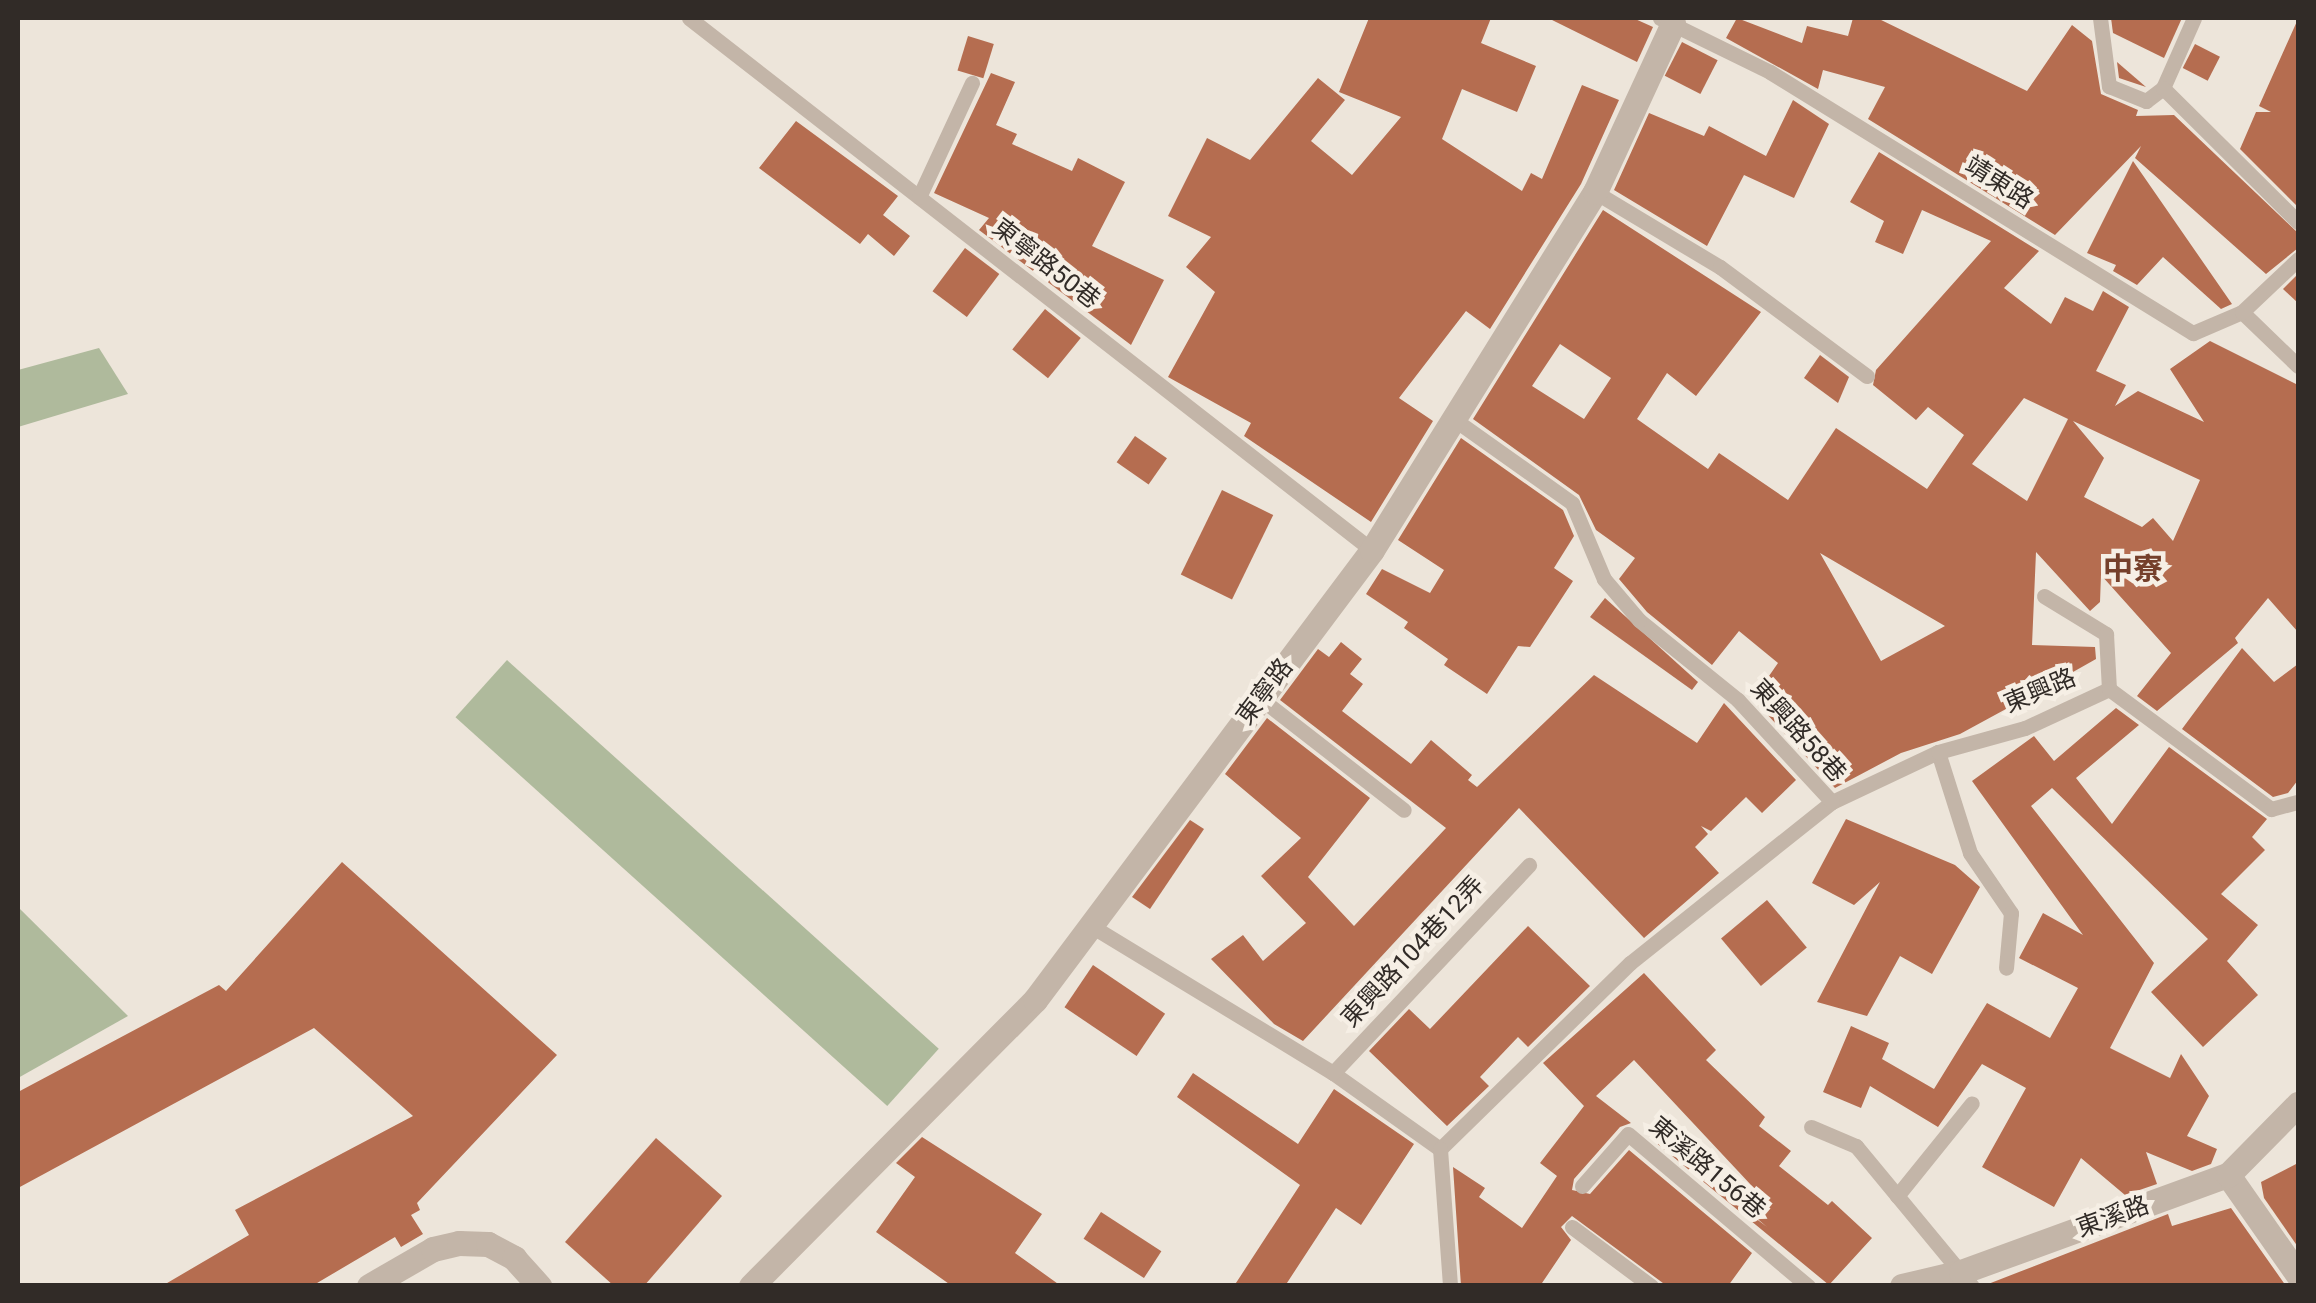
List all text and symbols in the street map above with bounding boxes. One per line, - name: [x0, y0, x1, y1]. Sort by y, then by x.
- street label: 靖東路: [1959, 150, 2039, 216]
- street label: 東寧路50巷: [986, 213, 1106, 315]
- district label: 中寮: [2103, 551, 2163, 587]
- street label: 東寧路: [1230, 653, 1300, 731]
- street label: 東興路: [2000, 663, 2080, 719]
- street label: 東興路58巷: [1744, 673, 1852, 789]
- street label: 東興路104巷12弄: [1335, 870, 1491, 1034]
- street label: 東溪路156巷: [1643, 1111, 1771, 1225]
- street label: 東溪路: [2073, 1190, 2153, 1244]

